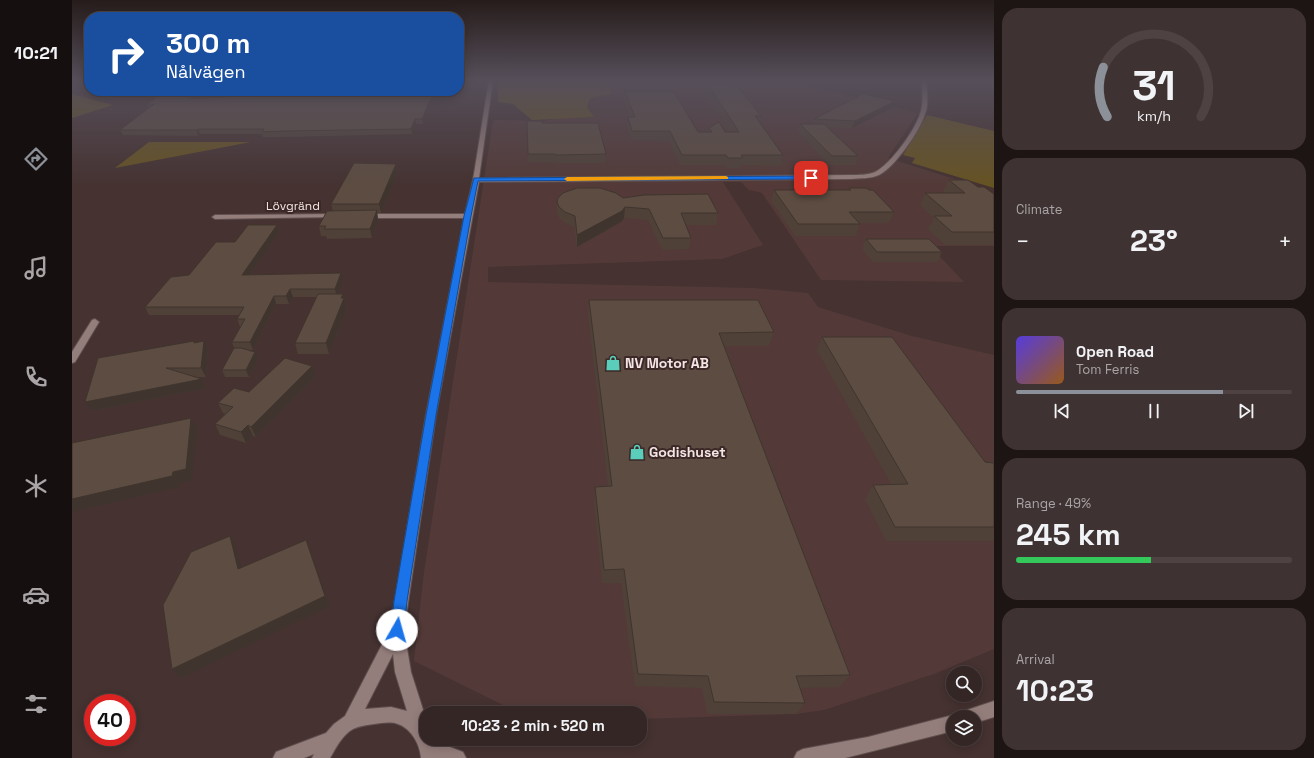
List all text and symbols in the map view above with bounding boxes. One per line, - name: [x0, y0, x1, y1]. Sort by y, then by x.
- text: 300 m: [166, 25, 250, 61]
- icon: right: [100, 28, 152, 80]
- text: 10:21: [14, 41, 58, 64]
- text: 31: [1132, 59, 1176, 112]
- text: Nålvägen: [166, 60, 246, 83]
- text: km/h: [1137, 107, 1171, 125]
- icon: directions: [22, 145, 50, 173]
- pin: [794, 161, 828, 195]
- icon: arrive: [800, 167, 822, 189]
- street label: Lövgränd: [266, 198, 320, 214]
- text: Climate: [1016, 201, 1062, 218]
- text: 23°: [1130, 221, 1178, 260]
- text: −: [1016, 227, 1030, 255]
- text: +: [1278, 227, 1292, 255]
- icon: music: [22, 254, 50, 282]
- text: Open Road: [1076, 342, 1154, 361]
- shop icon: NV Motor AB: [604, 354, 622, 372]
- place label: NV Motor AB: [625, 354, 709, 372]
- text: Tom Ferris: [1076, 361, 1139, 378]
- icon: phone: [22, 363, 50, 391]
- icon: previous: [1051, 400, 1073, 422]
- icon: pause: [1143, 400, 1165, 422]
- icon: next: [1235, 400, 1257, 422]
- shop icon: Godishuset: [628, 443, 646, 461]
- place label: Godishuset: [649, 443, 726, 461]
- icon: climate: [22, 472, 50, 500]
- text: Range · 49%: [1016, 495, 1091, 512]
- text: 245 km: [1016, 515, 1121, 554]
- icon: car: [22, 581, 50, 609]
- position arrow: [376, 609, 418, 651]
- text: Arrival: [1016, 651, 1055, 668]
- map controls: [946, 666, 982, 746]
- button: search: [946, 666, 982, 702]
- text: 10:23: [1016, 671, 1094, 710]
- icon: filters: [22, 690, 50, 718]
- speed limit sign: 40: [84, 694, 136, 746]
- button: layers: [946, 710, 982, 746]
- text: 10:23 · 2 min · 520 m: [461, 716, 605, 735]

